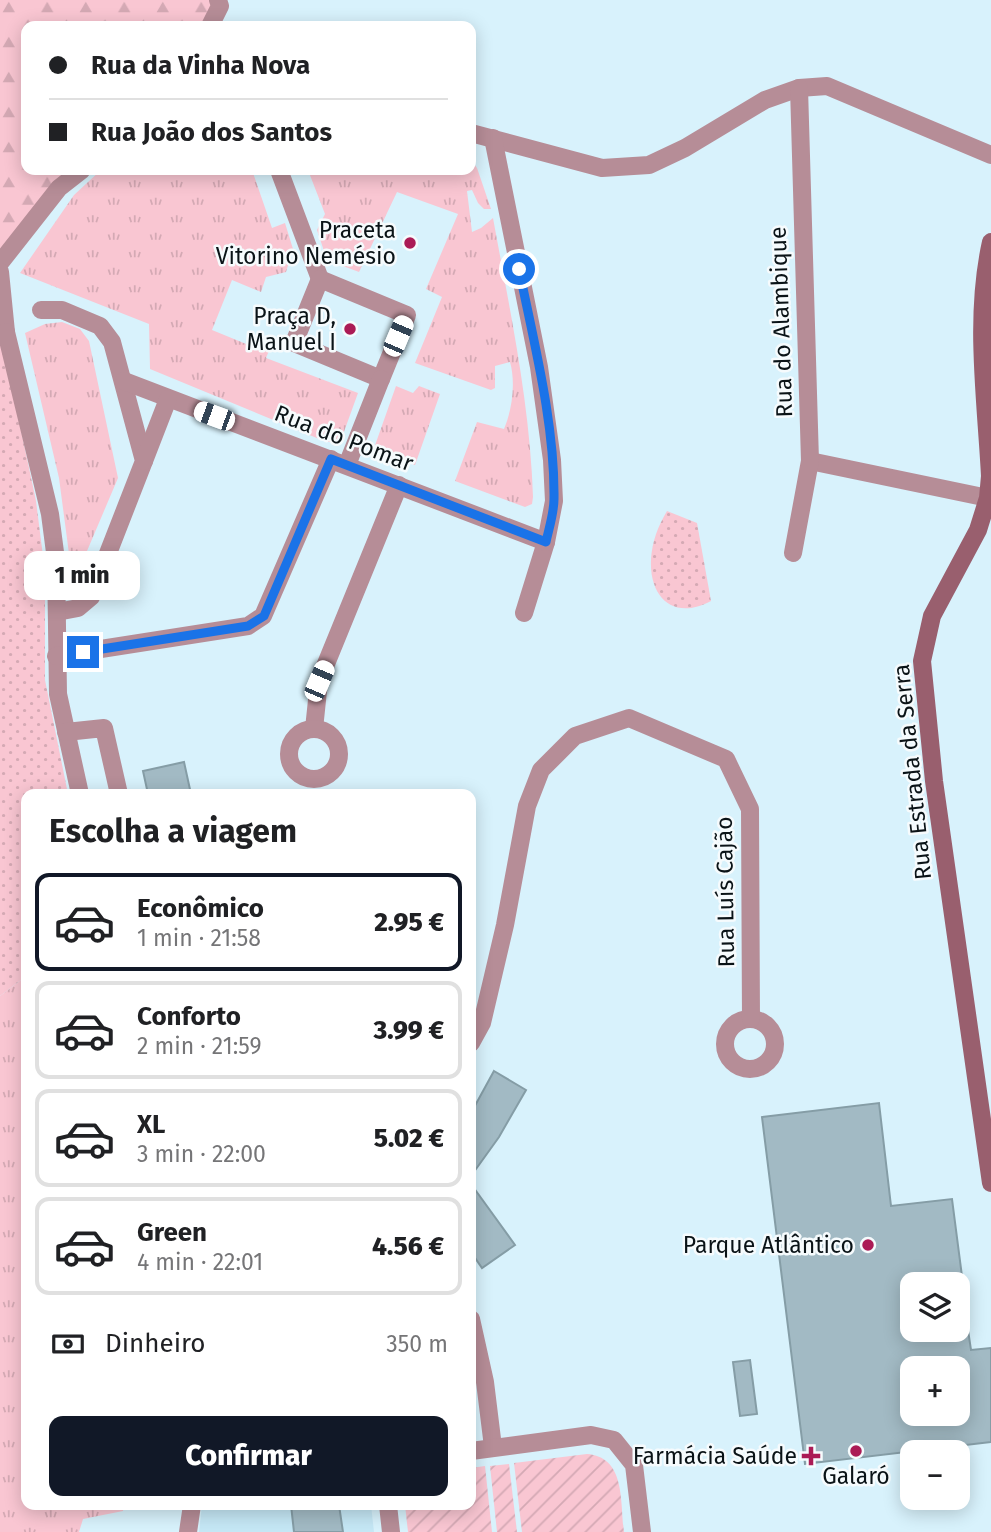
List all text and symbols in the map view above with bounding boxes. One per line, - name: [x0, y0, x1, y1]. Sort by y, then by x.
- text: Rua da Vinha Nova: [91, 50, 310, 81]
- text: Rua João dos Santos: [91, 117, 332, 148]
- place label: Praceta Vitorino Nemésio: [216, 216, 396, 270]
- street label: Rua do Alambique: [764, 226, 798, 418]
- marker: Praceta Vitorino Nemésio: [402, 235, 418, 251]
- route start: [503, 253, 535, 285]
- place label: Praça D, Manuel I: [247, 302, 336, 356]
- car: [381, 313, 416, 359]
- marker: Praça D, Manuel I: [342, 321, 358, 337]
- car: [191, 399, 238, 433]
- street label: Rua do Pomar: [271, 399, 417, 477]
- callout: 1 min: [25, 550, 141, 600]
- text: 1 min: [54, 561, 110, 589]
- route end: [67, 636, 99, 668]
- car: [302, 658, 337, 704]
- street label: Rua Estrada da Serra: [887, 663, 937, 881]
- text: Escolha a viagem: [49, 812, 297, 850]
- street label: Rua Luís Cajão: [710, 816, 740, 968]
- icon: car: [53, 891, 116, 954]
- text: Econômico: [137, 893, 264, 924]
- text: 2.95 €: [374, 907, 444, 938]
- text: 1 min · 21:58: [137, 924, 261, 952]
- icon: car: [53, 999, 116, 1062]
- text: Conforto: [137, 1001, 241, 1032]
- text: 3.99 €: [374, 1015, 444, 1046]
- text: 2 min · 21:59: [137, 1032, 262, 1060]
- icon: car: [53, 1107, 116, 1170]
- text: XL: [137, 1109, 165, 1140]
- text: 5.02 €: [374, 1123, 444, 1154]
- text: 3 min · 22:00: [137, 1140, 266, 1168]
- icon: car: [53, 1215, 116, 1278]
- text: Green: [137, 1217, 207, 1248]
- text: 4.56 €: [372, 1231, 444, 1262]
- place label: Parque Atlântico: [683, 1231, 854, 1259]
- marker: Parque Atlântico: [860, 1237, 876, 1253]
- text: 4 min · 22:01: [137, 1248, 263, 1276]
- map controls: [900, 1272, 970, 1510]
- button: layers: [900, 1272, 970, 1342]
- icon: cash: [49, 1325, 87, 1363]
- text: Dinheiro: [105, 1328, 206, 1359]
- text: 350 m: [386, 1330, 448, 1358]
- button: +: [900, 1356, 970, 1426]
- button: Confirmar: [49, 1416, 448, 1496]
- button: −: [900, 1440, 970, 1510]
- place label: Farmácia Saúde: [633, 1442, 797, 1470]
- marker: Galaró: [848, 1443, 864, 1459]
- marker: Farmácia Saúde: [803, 1448, 819, 1464]
- place label: Galaró: [822, 1462, 890, 1490]

